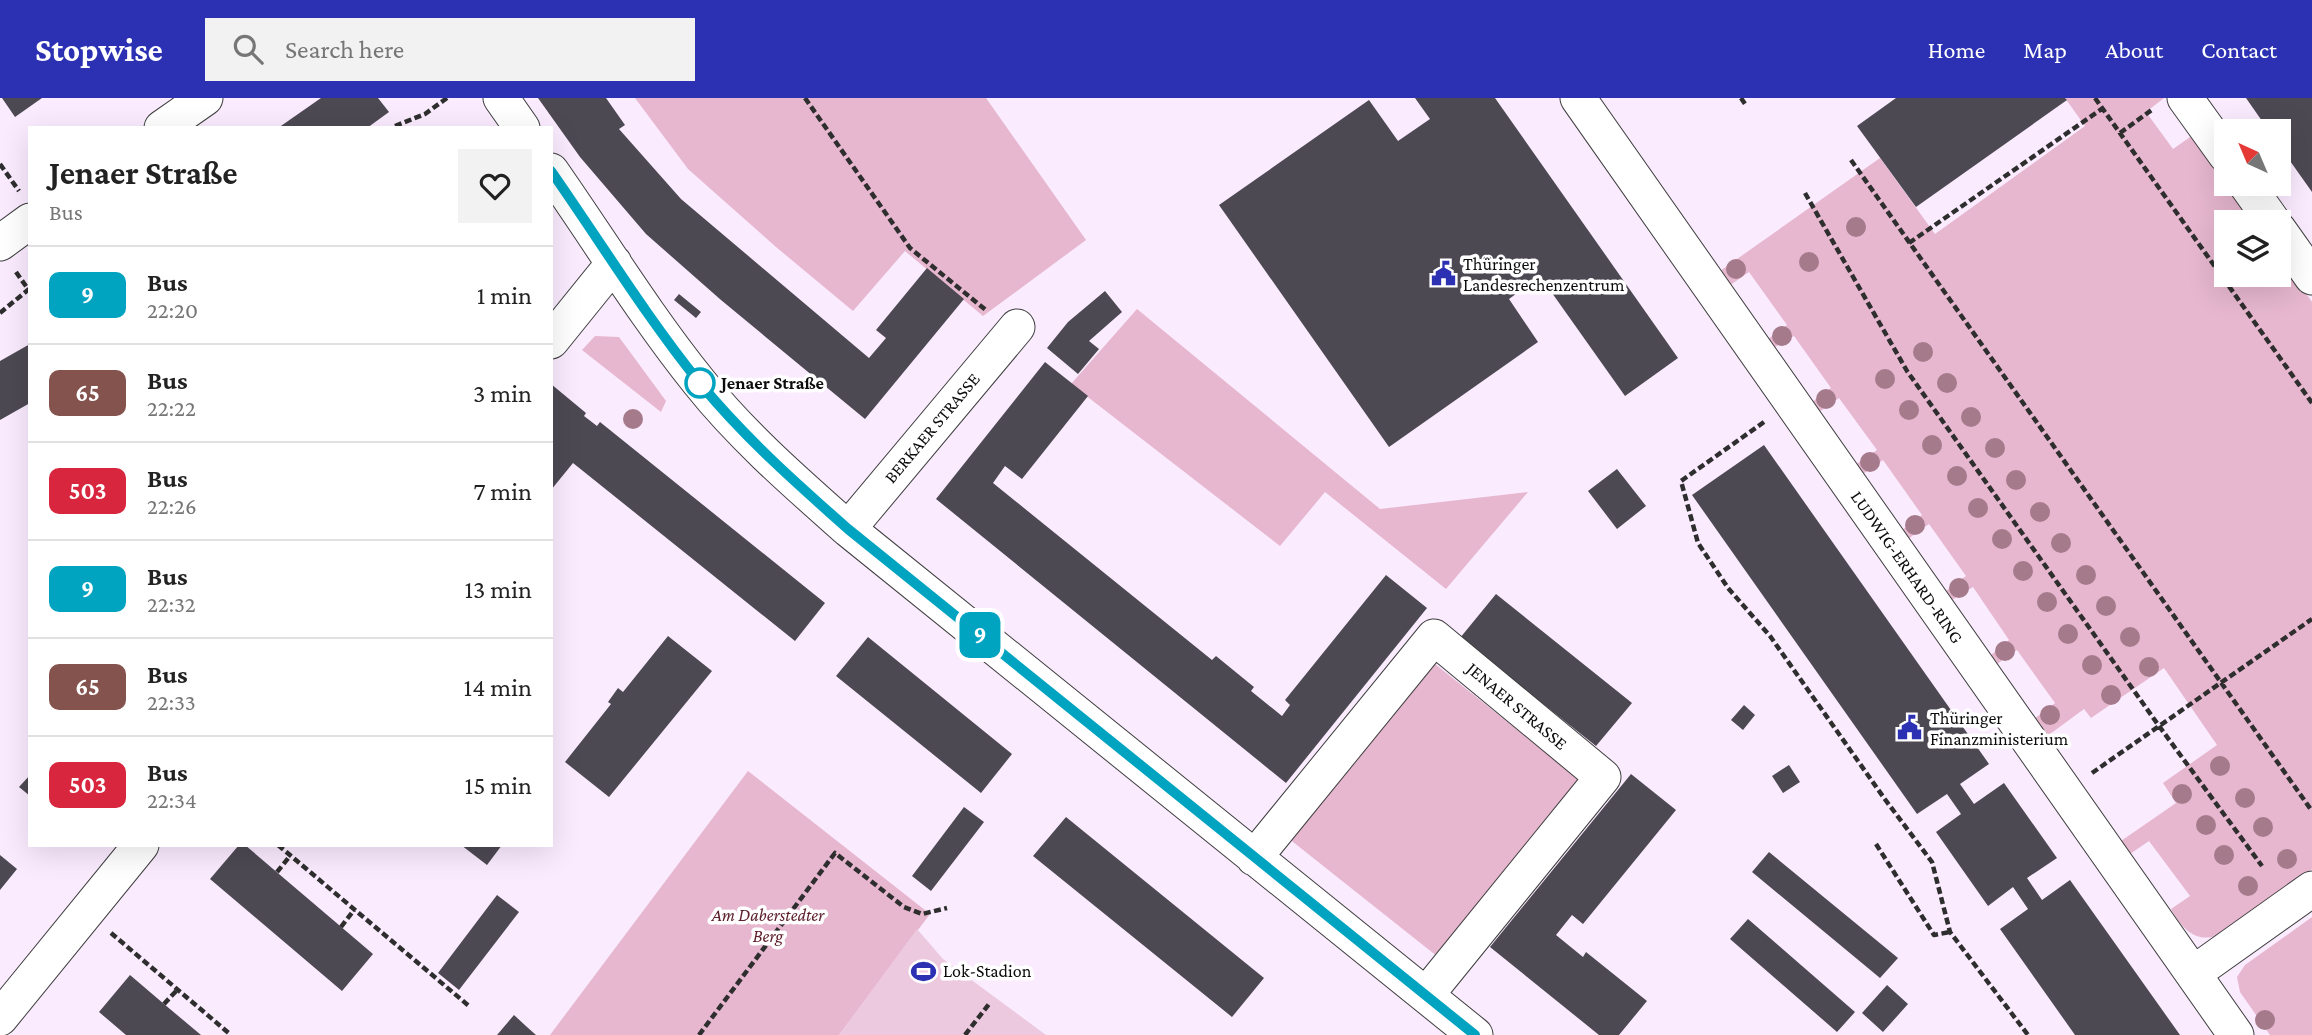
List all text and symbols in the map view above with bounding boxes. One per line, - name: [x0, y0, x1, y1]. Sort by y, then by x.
- search box: [205, 18, 695, 81]
- icon: search: [229, 30, 267, 68]
- text: Stopwise: [35, 31, 163, 68]
- text: Search here: [285, 35, 404, 64]
- text: Home: [1928, 36, 1985, 63]
- text: Map: [2023, 36, 2067, 63]
- text: About: [2105, 36, 2163, 63]
- text: Contact: [2201, 36, 2277, 63]
- north arrow: [2214, 119, 2291, 196]
- map controls: [2214, 119, 2291, 287]
- button: heart: [458, 149, 532, 223]
- text: Jenaer Straße: [49, 154, 238, 191]
- text: Bus: [49, 199, 83, 225]
- button: layers: [2214, 210, 2291, 287]
- place label: Thüringer Landesrechenzentrum: [1463, 254, 1625, 295]
- public building icon: Thüringer Landesrechenzentrum: [1429, 260, 1457, 288]
- text: Bus: [147, 268, 188, 297]
- text: 9: [81, 281, 94, 308]
- text: 1 min: [477, 281, 532, 310]
- text: 22:20: [147, 297, 198, 323]
- text: Bus: [147, 366, 188, 395]
- marker: Jenaer Straße: [685, 368, 715, 398]
- street label: BERKAER STRASSE: [880, 369, 984, 487]
- place label: Jenaer Straße: [719, 373, 824, 393]
- text: 65: [75, 379, 100, 406]
- text: 3 min: [473, 379, 532, 408]
- text: 22:22: [147, 395, 196, 421]
- text: Bus: [147, 464, 188, 493]
- text: 503: [69, 477, 106, 504]
- text: 7 min: [473, 477, 532, 506]
- street label: LUDWIG-ERHARD-RING: [1847, 487, 1967, 647]
- text: 22:26: [147, 493, 197, 519]
- text: Bus: [147, 562, 188, 591]
- text: 9: [81, 575, 94, 602]
- text: 13 min: [464, 575, 532, 604]
- text: 22:32: [147, 591, 196, 617]
- line badge: 9: [957, 612, 1003, 658]
- text: 9: [973, 621, 987, 648]
- street label: JENAER STRASSE: [1461, 657, 1571, 754]
- text: Bus: [147, 660, 188, 689]
- text: 65: [75, 673, 100, 700]
- text: 14 min: [464, 673, 532, 702]
- text: 22:33: [147, 689, 196, 715]
- place label: Thüringer Finanzministerium: [1930, 708, 2069, 749]
- public building icon: Thüringer Finanzministerium: [1896, 714, 1924, 742]
- text: Bus: [147, 758, 188, 787]
- text: 503: [69, 771, 106, 798]
- text: 15 min: [465, 771, 532, 800]
- text: 22:34: [147, 787, 197, 813]
- park label: Am Daberstedter Berg: [711, 905, 825, 946]
- sports icon: Lok-Stadion: [909, 957, 937, 985]
- place label: Lok-Stadion: [943, 961, 1032, 981]

